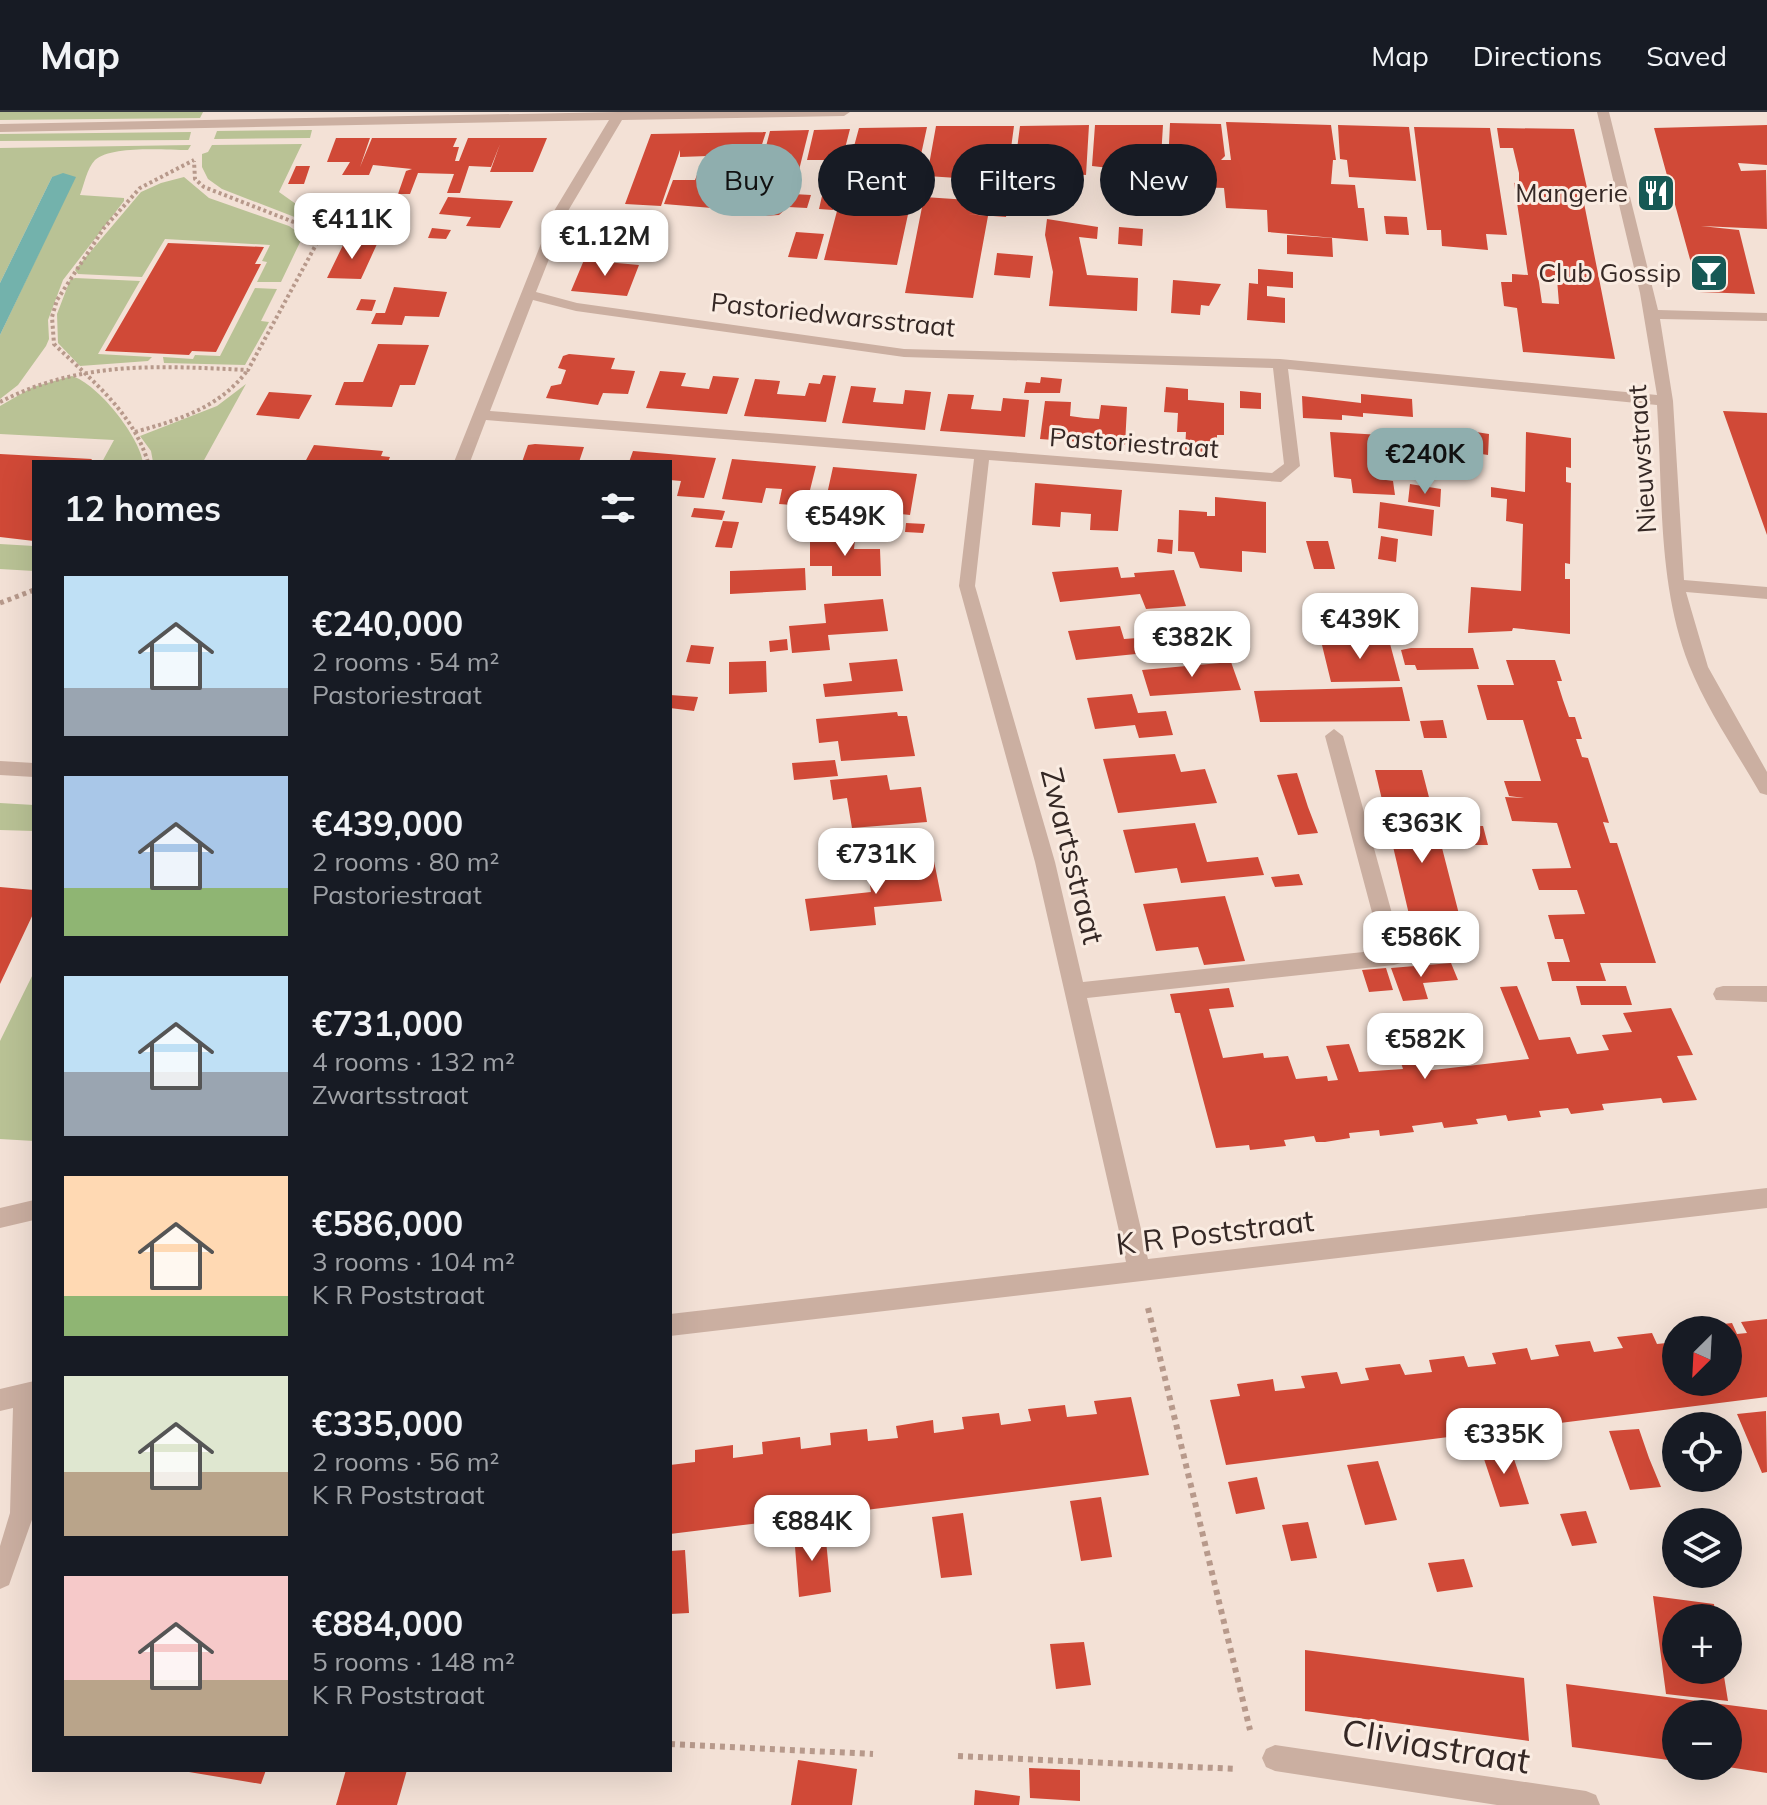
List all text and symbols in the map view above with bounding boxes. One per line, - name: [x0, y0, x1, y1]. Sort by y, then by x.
- text: Map: [40, 31, 120, 79]
- text: Map: [1371, 38, 1429, 73]
- text: Directions: [1473, 38, 1602, 73]
- text: Saved: [1646, 38, 1727, 73]
- chip: Buy: [696, 144, 802, 216]
- chip: Rent: [818, 144, 935, 216]
- chip: Filters: [951, 144, 1084, 216]
- chip: New: [1100, 144, 1217, 216]
- restaurant icon: Mangerie: [1635, 172, 1677, 214]
- place label: Mangerie: [1515, 176, 1628, 209]
- pin: €411K: [296, 193, 408, 261]
- text: €411K: [312, 202, 392, 235]
- pin: €1.12M: [540, 210, 670, 278]
- text: €1.12M: [559, 219, 651, 252]
- bar icon: Club Gossip: [1688, 252, 1730, 294]
- place label: Club Gossip: [1538, 256, 1681, 289]
- street label: Pastoriedwarsstraat: [709, 285, 957, 344]
- street label: Nieuwstraat: [1620, 384, 1663, 534]
- street label: Pastoriestraat: [1048, 420, 1220, 465]
- pin: €240K: [1369, 428, 1481, 496]
- text: €240K: [1385, 437, 1465, 470]
- icon: filters: [596, 486, 640, 530]
- text: 12 homes: [64, 487, 221, 530]
- pin: €549K: [789, 490, 901, 558]
- text: €549K: [805, 499, 885, 532]
- pin: €439K: [1304, 593, 1416, 661]
- text: €240,000: [312, 602, 463, 645]
- text: €439K: [1320, 602, 1400, 635]
- icon: home: [128, 608, 224, 704]
- pin: €382K: [1136, 611, 1248, 679]
- text: €382K: [1152, 620, 1232, 653]
- text: 2 rooms · 54 m²: [312, 645, 499, 678]
- text: Pastoriestraat: [312, 678, 482, 711]
- street label: Zwartsstraat: [1033, 764, 1113, 948]
- pin: €363K: [1366, 797, 1478, 865]
- text: €439,000: [312, 802, 463, 845]
- text: €363K: [1382, 806, 1462, 839]
- icon: home: [128, 808, 224, 904]
- pin: €731K: [820, 828, 932, 896]
- text: €731K: [836, 837, 916, 870]
- text: 2 rooms · 80 m²: [312, 845, 499, 878]
- text: Pastoriestraat: [312, 878, 482, 911]
- pin: €586K: [1365, 911, 1477, 979]
- text: €586K: [1381, 920, 1461, 953]
- text: €731,000: [312, 1002, 463, 1045]
- icon: home: [128, 1008, 224, 1104]
- pin: €582K: [1369, 1013, 1481, 1081]
- text: €582K: [1385, 1022, 1465, 1055]
- text: 4 rooms · 132 m²: [312, 1045, 515, 1078]
- text: Zwartsstraat: [312, 1078, 468, 1111]
- street label: K R Poststraat: [1114, 1201, 1316, 1263]
- text: €586,000: [312, 1202, 463, 1245]
- icon: home: [128, 1208, 224, 1304]
- text: 3 rooms · 104 m²: [312, 1245, 515, 1278]
- text: K R Poststraat: [312, 1278, 485, 1311]
- north arrow: [1662, 1316, 1742, 1396]
- map controls: [1662, 1316, 1742, 1780]
- text: €335,000: [312, 1402, 463, 1445]
- icon: home: [128, 1408, 224, 1504]
- pin: €335K: [1448, 1408, 1560, 1476]
- button: locate: [1662, 1412, 1742, 1492]
- text: €335K: [1464, 1417, 1544, 1450]
- text: 2 rooms · 56 m²: [312, 1445, 499, 1478]
- text: K R Poststraat: [312, 1478, 485, 1511]
- pin: €884K: [756, 1495, 868, 1563]
- text: €884K: [772, 1504, 852, 1537]
- button: layers: [1662, 1508, 1742, 1588]
- text: €884,000: [312, 1602, 463, 1645]
- button: +: [1662, 1604, 1742, 1684]
- icon: home: [128, 1608, 224, 1704]
- text: 5 rooms · 148 m²: [312, 1645, 515, 1678]
- text: K R Poststraat: [312, 1678, 485, 1711]
- button: −: [1662, 1700, 1742, 1780]
- street label: Cliviastraat: [1339, 1708, 1533, 1783]

